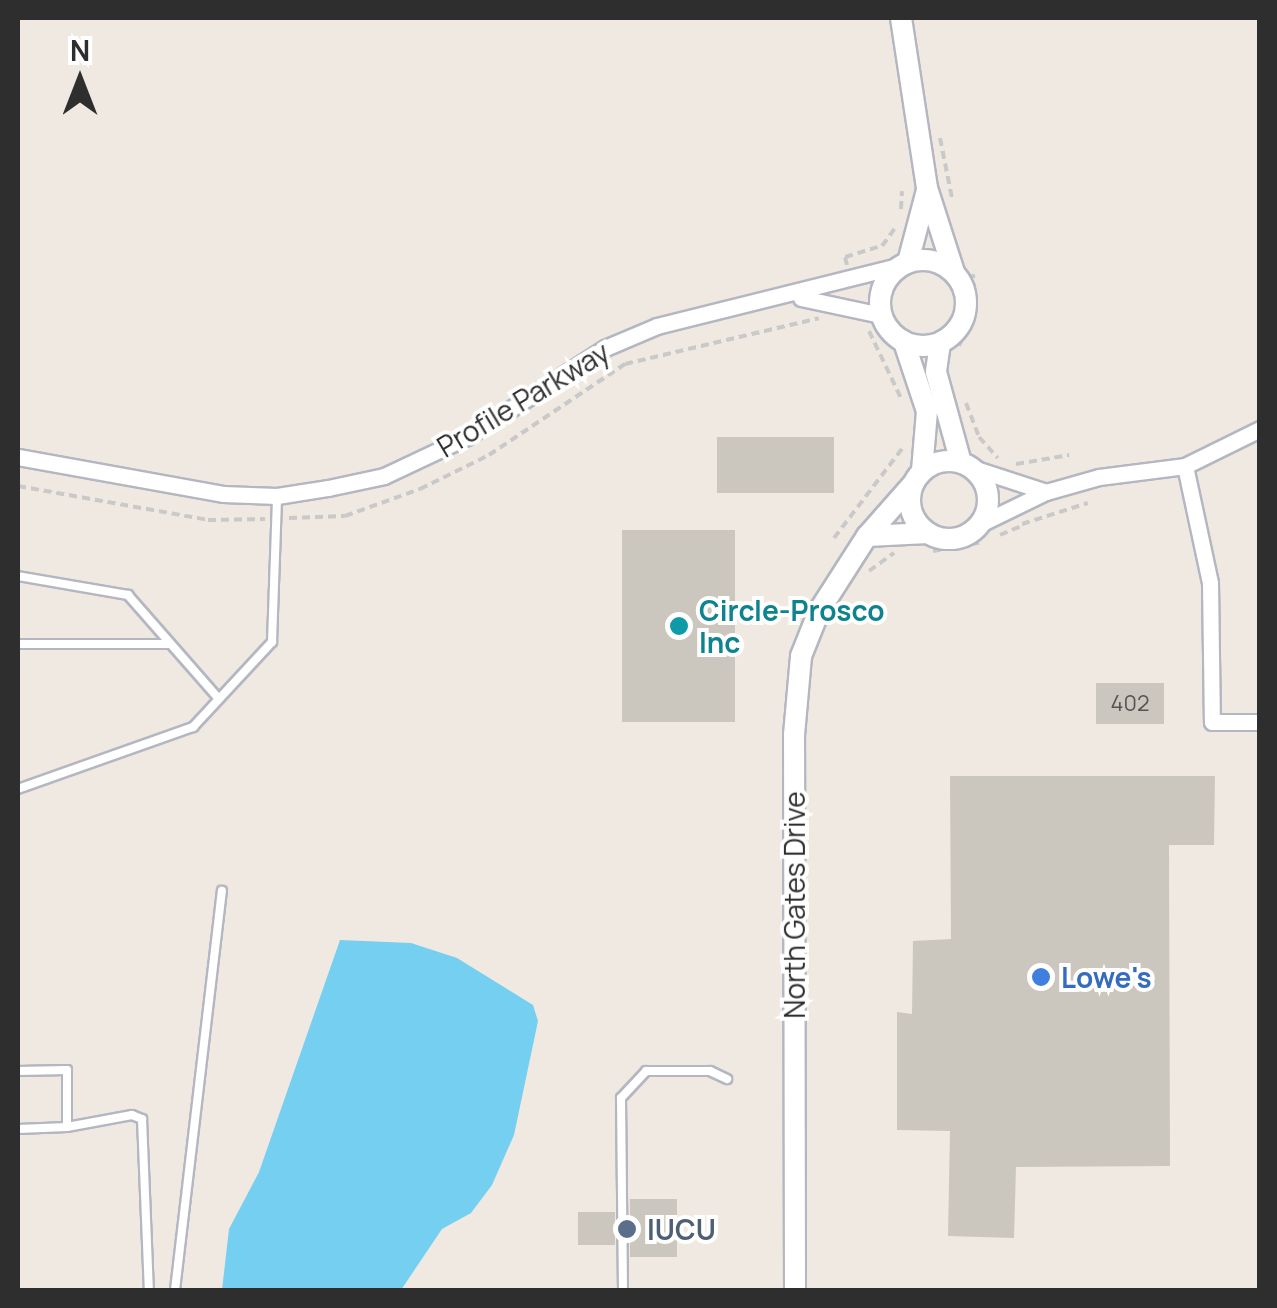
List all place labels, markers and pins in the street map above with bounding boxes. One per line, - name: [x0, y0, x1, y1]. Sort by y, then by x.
- place label: Circle-Prosco Inc: [699, 593, 884, 659]
- marker: Circle-Prosco Inc: [668, 615, 690, 637]
- place label: Lowe's: [1061, 960, 1152, 994]
- marker: Lowe's: [1030, 966, 1052, 988]
- place label: IUCU: [647, 1212, 716, 1246]
- marker: IUCU: [616, 1218, 638, 1240]

